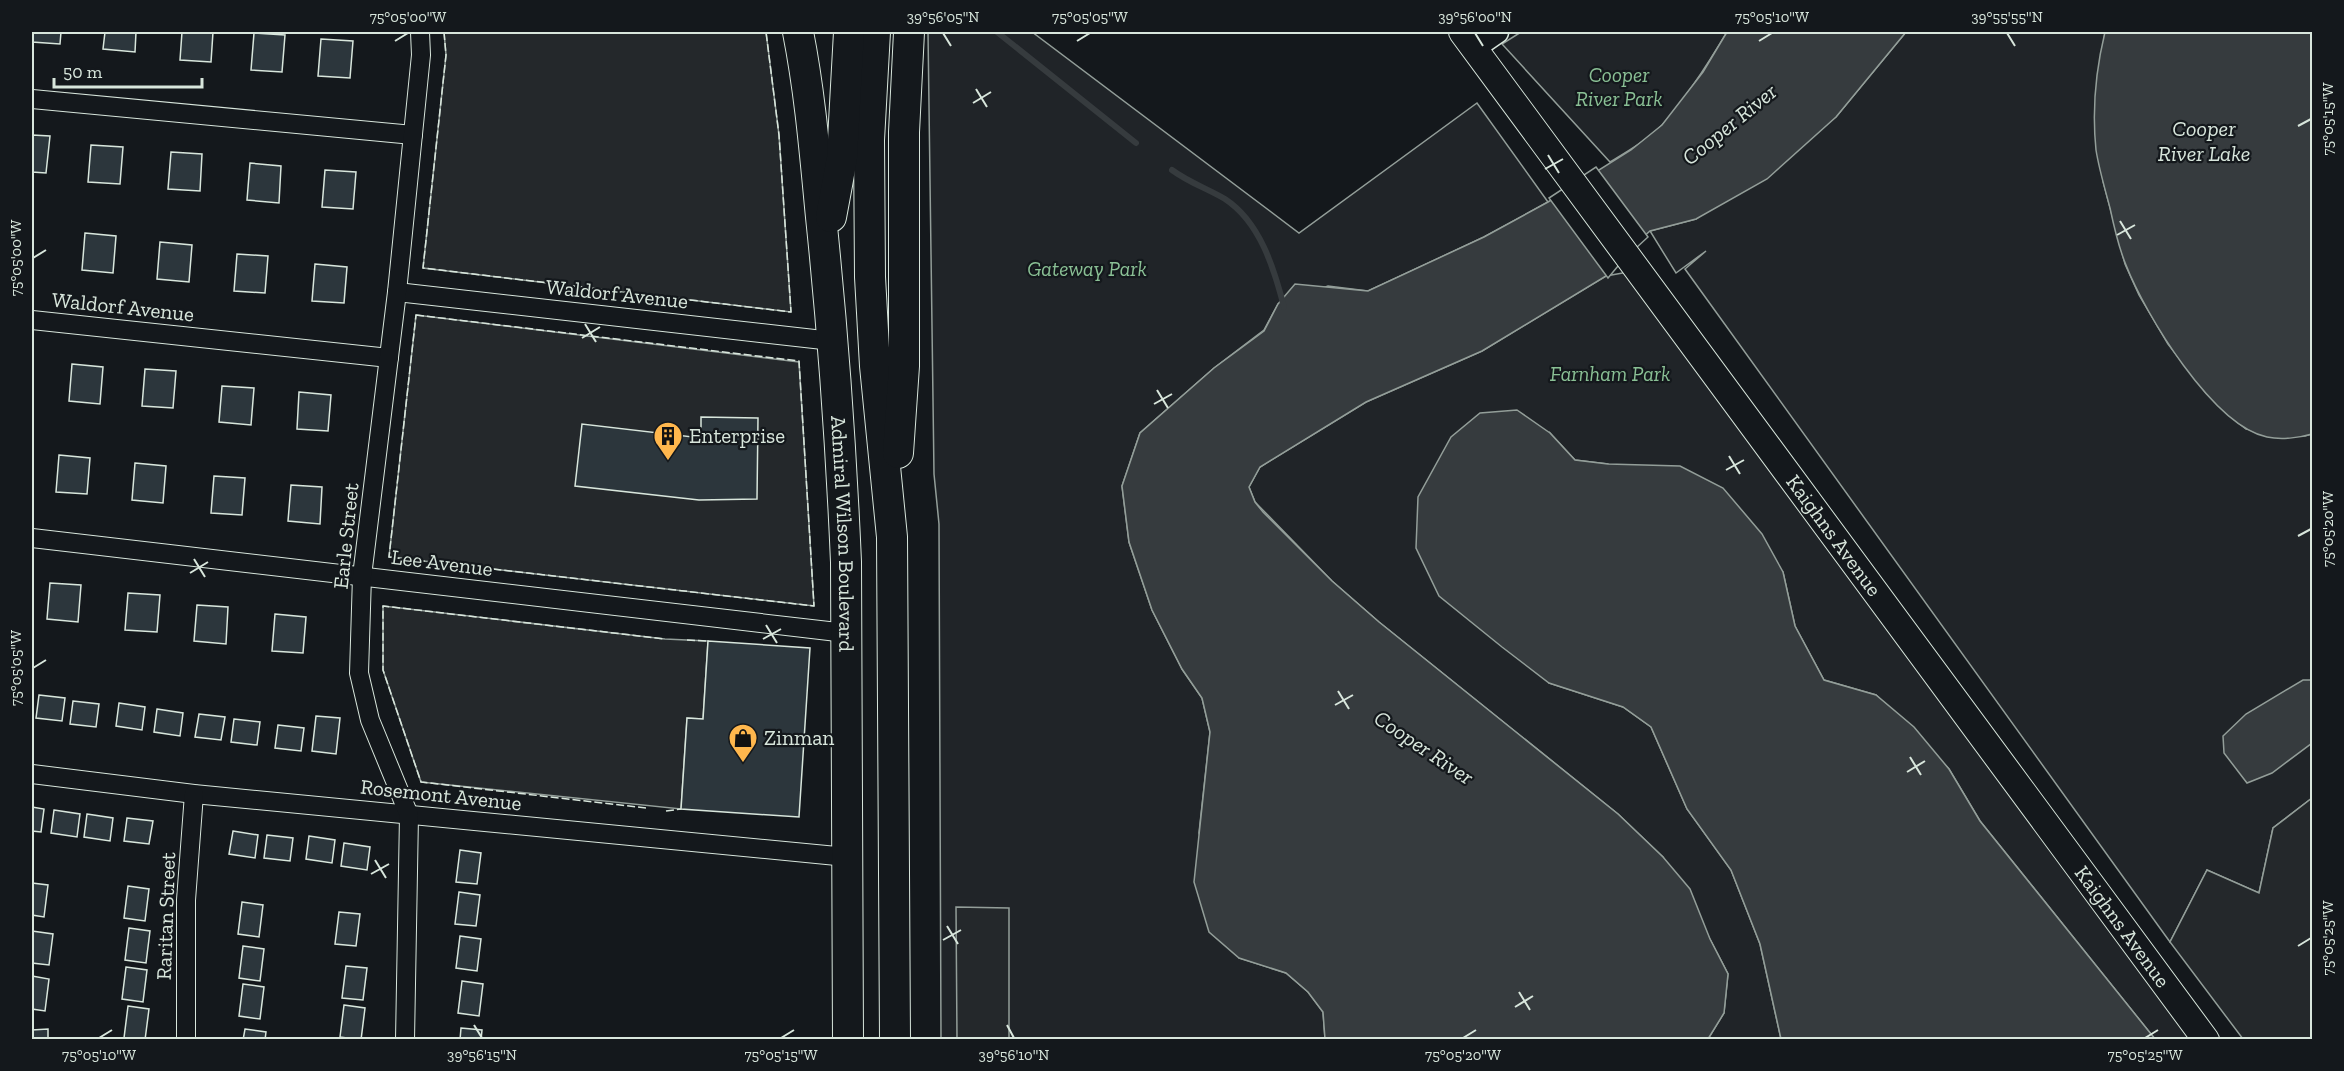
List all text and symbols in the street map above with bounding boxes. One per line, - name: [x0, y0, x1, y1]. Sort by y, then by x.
- text: 75°05'00"W: [370, 8, 446, 26]
- text: 39°56'05"N: [907, 8, 979, 26]
- text: 75°05'05"W: [1052, 8, 1128, 26]
- text: 39°56'00"N: [1438, 8, 1512, 26]
- text: 75°05'10"W: [1735, 8, 1809, 26]
- text: 39°55'55"N: [1971, 8, 2043, 26]
- scale bar: [54, 51, 202, 89]
- text: 50 m: [63, 61, 103, 83]
- park label: Cooper River Park: [1575, 62, 1663, 111]
- water label: Cooper River: [1676, 78, 1783, 171]
- text: 75°05'15"W: [2319, 83, 2337, 155]
- water label: Cooper River Lake: [2158, 115, 2250, 167]
- text: 75°05'00"W: [7, 220, 25, 296]
- park label: Gateway Park: [1027, 256, 1147, 281]
- street label: Waldorf Avenue: [545, 274, 690, 313]
- street label: Waldorf Avenue: [51, 287, 196, 326]
- park label: Farnham Park: [1550, 361, 1670, 386]
- street label: Admiral Wilson Boulevard: [826, 415, 859, 652]
- building icon: Enterprise: [652, 420, 684, 462]
- place label: Enterprise: [689, 423, 785, 448]
- street label: Kaighns Avenue: [1781, 470, 1887, 601]
- street label: Earle Street: [327, 481, 364, 590]
- text: 75°05'20"W: [2319, 491, 2337, 567]
- street label: Lee Avenue: [390, 544, 494, 581]
- text: 75°05'05"W: [7, 630, 25, 706]
- water label: Cooper River: [1369, 704, 1479, 791]
- shop icon: Zinman: [727, 722, 759, 764]
- place label: Zinman: [764, 725, 834, 750]
- street label: Rosemont Avenue: [359, 774, 523, 815]
- street label: Raritan Street: [151, 851, 180, 980]
- street label: Kaighns Avenue: [2070, 861, 2176, 992]
- text: 75°05'25"W: [2319, 901, 2337, 975]
- text: 75°05'10"W: [62, 1046, 136, 1064]
- text: 39°56'15"N: [447, 1046, 517, 1064]
- text: 75°05'15"W: [745, 1046, 817, 1064]
- text: 39°56'10"N: [979, 1046, 1049, 1064]
- text: 75°05'20"W: [1425, 1046, 1501, 1064]
- text: 75°05'25"W: [2108, 1046, 2182, 1064]

